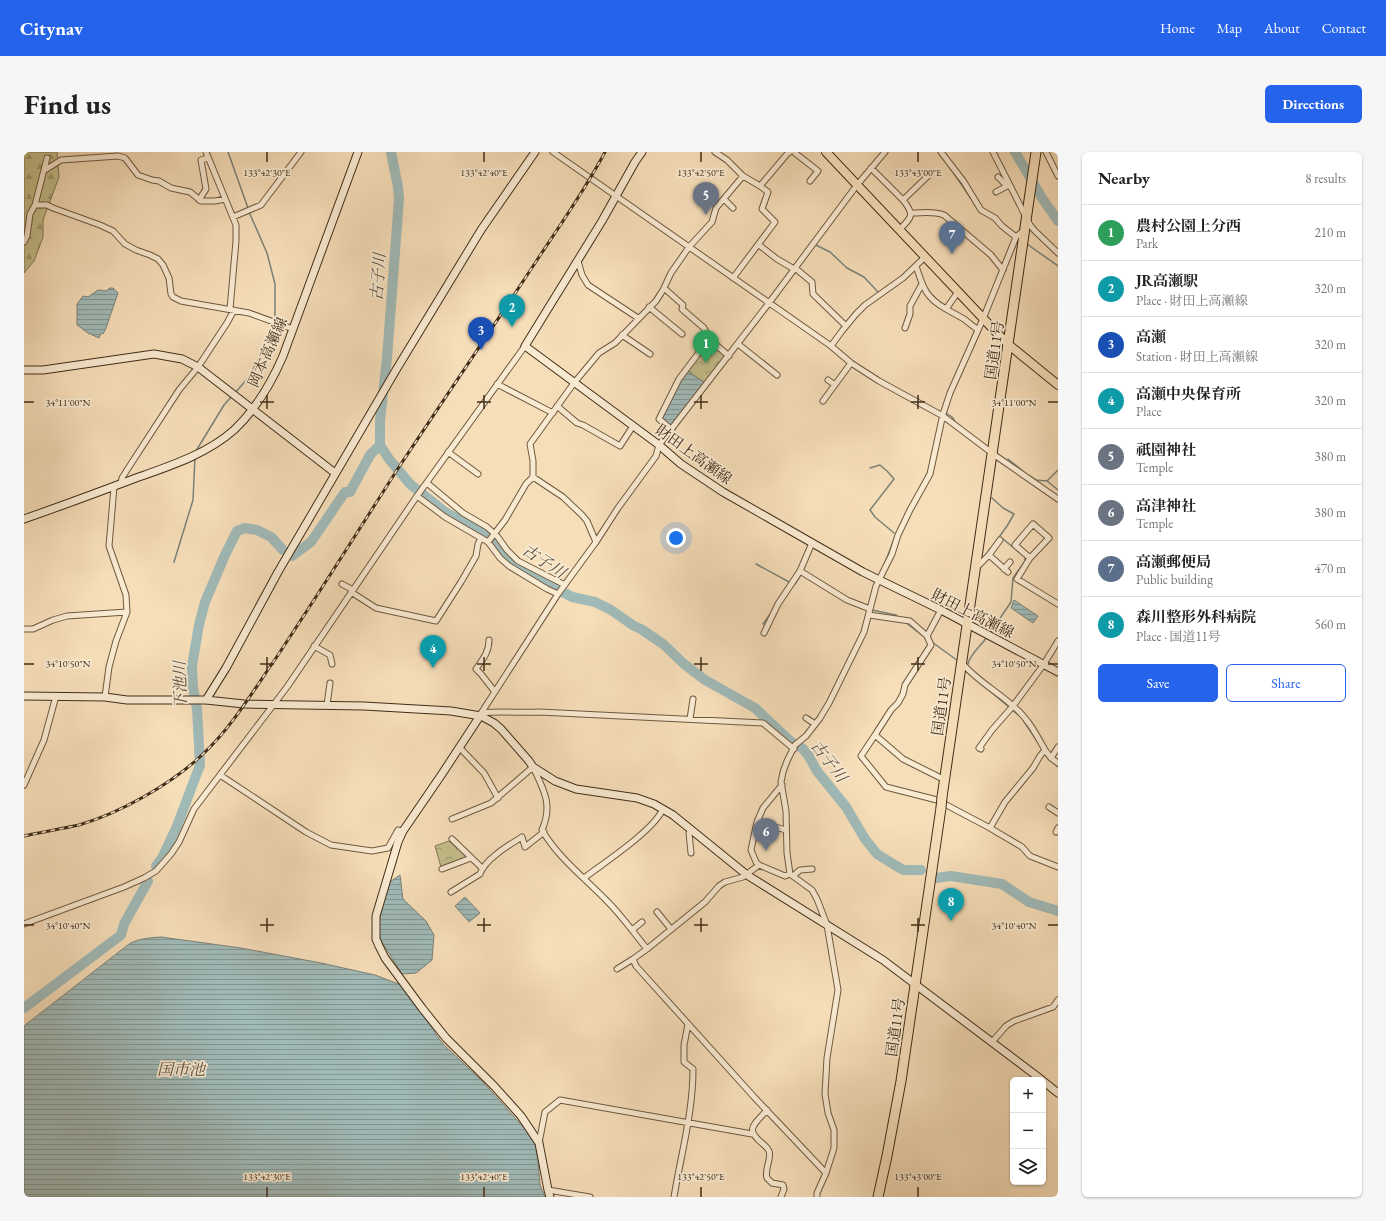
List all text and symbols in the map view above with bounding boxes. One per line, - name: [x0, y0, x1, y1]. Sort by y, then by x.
- text: Citynav: [20, 16, 83, 41]
- text: Home: [1160, 19, 1195, 37]
- text: Map: [1217, 19, 1242, 37]
- text: About: [1264, 19, 1300, 37]
- text: Contact: [1322, 19, 1366, 37]
- button: Directions: [1265, 85, 1362, 123]
- text: Find us: [24, 86, 111, 122]
- text: 133°42'30"E: [243, 166, 291, 179]
- text: 133°42'40"E: [460, 166, 508, 179]
- text: 133°42'50"E: [677, 166, 725, 179]
- text: 133°43'00"E: [894, 166, 942, 179]
- text: Nearby: [1098, 167, 1150, 189]
- text: 8 results: [1305, 170, 1346, 187]
- pin: 5: [693, 182, 719, 215]
- text: 農村公園上分西: [1136, 216, 1241, 235]
- pin: 7: [939, 221, 965, 254]
- text: 1: [1108, 224, 1114, 241]
- text: 210 m: [1315, 224, 1346, 241]
- text: Park: [1136, 235, 1158, 252]
- water label: 古子川: [366, 250, 390, 302]
- text: JR高瀬駅: [1136, 271, 1198, 290]
- text: 2: [1108, 280, 1114, 297]
- text: 320 m: [1315, 280, 1346, 297]
- text: Place · 財田上高瀬線: [1136, 292, 1247, 309]
- pin: 2: [499, 294, 525, 327]
- street label: 岡本高瀬線: [243, 314, 291, 390]
- pin: 3: [468, 317, 494, 350]
- street label: 国道11号: [980, 319, 1008, 381]
- text: 高瀬: [1136, 327, 1166, 346]
- pin: 1: [693, 330, 719, 363]
- text: 3: [1108, 336, 1114, 353]
- text: 320 m: [1315, 336, 1346, 353]
- text: Station · 財田上高瀬線: [1136, 348, 1258, 365]
- text: 高瀬中央保育所: [1136, 384, 1241, 403]
- text: 4: [1108, 392, 1114, 409]
- text: 320 m: [1315, 392, 1346, 409]
- text: 34°11'00"N: [46, 396, 91, 409]
- text: 34°11'00"N: [992, 396, 1037, 409]
- text: Place: [1136, 403, 1162, 420]
- street label: 財田上高瀬線: [652, 420, 736, 488]
- text: 祇園神社: [1136, 440, 1196, 459]
- text: 5: [1108, 448, 1114, 465]
- text: 380 m: [1315, 448, 1346, 465]
- text: Temple: [1136, 459, 1173, 476]
- text: 高津神社: [1136, 496, 1196, 515]
- text: 6: [1108, 504, 1114, 521]
- text: 380 m: [1315, 504, 1346, 521]
- text: Temple: [1136, 515, 1173, 532]
- your location: [666, 528, 686, 548]
- water label: 古子川: [518, 539, 572, 584]
- text: 高瀬郵便局: [1136, 552, 1211, 571]
- text: 7: [1108, 560, 1114, 577]
- text: 470 m: [1315, 560, 1346, 577]
- text: Public building: [1136, 571, 1213, 588]
- street label: 財田上高瀬線: [929, 584, 1017, 642]
- text: 森川整形外科病院: [1136, 607, 1256, 626]
- text: 8: [1108, 616, 1114, 633]
- text: 560 m: [1315, 616, 1346, 633]
- text: Place · 国道11号: [1136, 628, 1221, 645]
- pin: 4: [420, 635, 446, 668]
- text: 34°10'50"N: [46, 657, 91, 670]
- text: 34°10'50"N: [992, 657, 1037, 670]
- water label: 下池川: [169, 659, 191, 709]
- button: Save: [1098, 664, 1218, 702]
- button: Share: [1226, 664, 1346, 702]
- street label: 国道11号: [927, 675, 955, 737]
- water label: 古子川: [806, 736, 853, 788]
- pin: 6: [753, 818, 779, 851]
- pin: 8: [938, 888, 964, 921]
- text: 34°10'40"N: [46, 919, 91, 932]
- text: 34°10'40"N: [992, 919, 1037, 932]
- street label: 国道11号: [881, 996, 909, 1058]
- water label: 国市池: [157, 1059, 207, 1080]
- map controls: [1010, 1077, 1046, 1185]
- button: +: [1010, 1077, 1046, 1113]
- button: −: [1010, 1113, 1046, 1149]
- button: layers: [1010, 1149, 1046, 1185]
- text: 133°42'30"E: [243, 1170, 291, 1183]
- text: 133°42'40"E: [460, 1170, 508, 1183]
- text: 133°42'50"E: [677, 1170, 725, 1183]
- text: 133°43'00"E: [894, 1170, 942, 1183]

